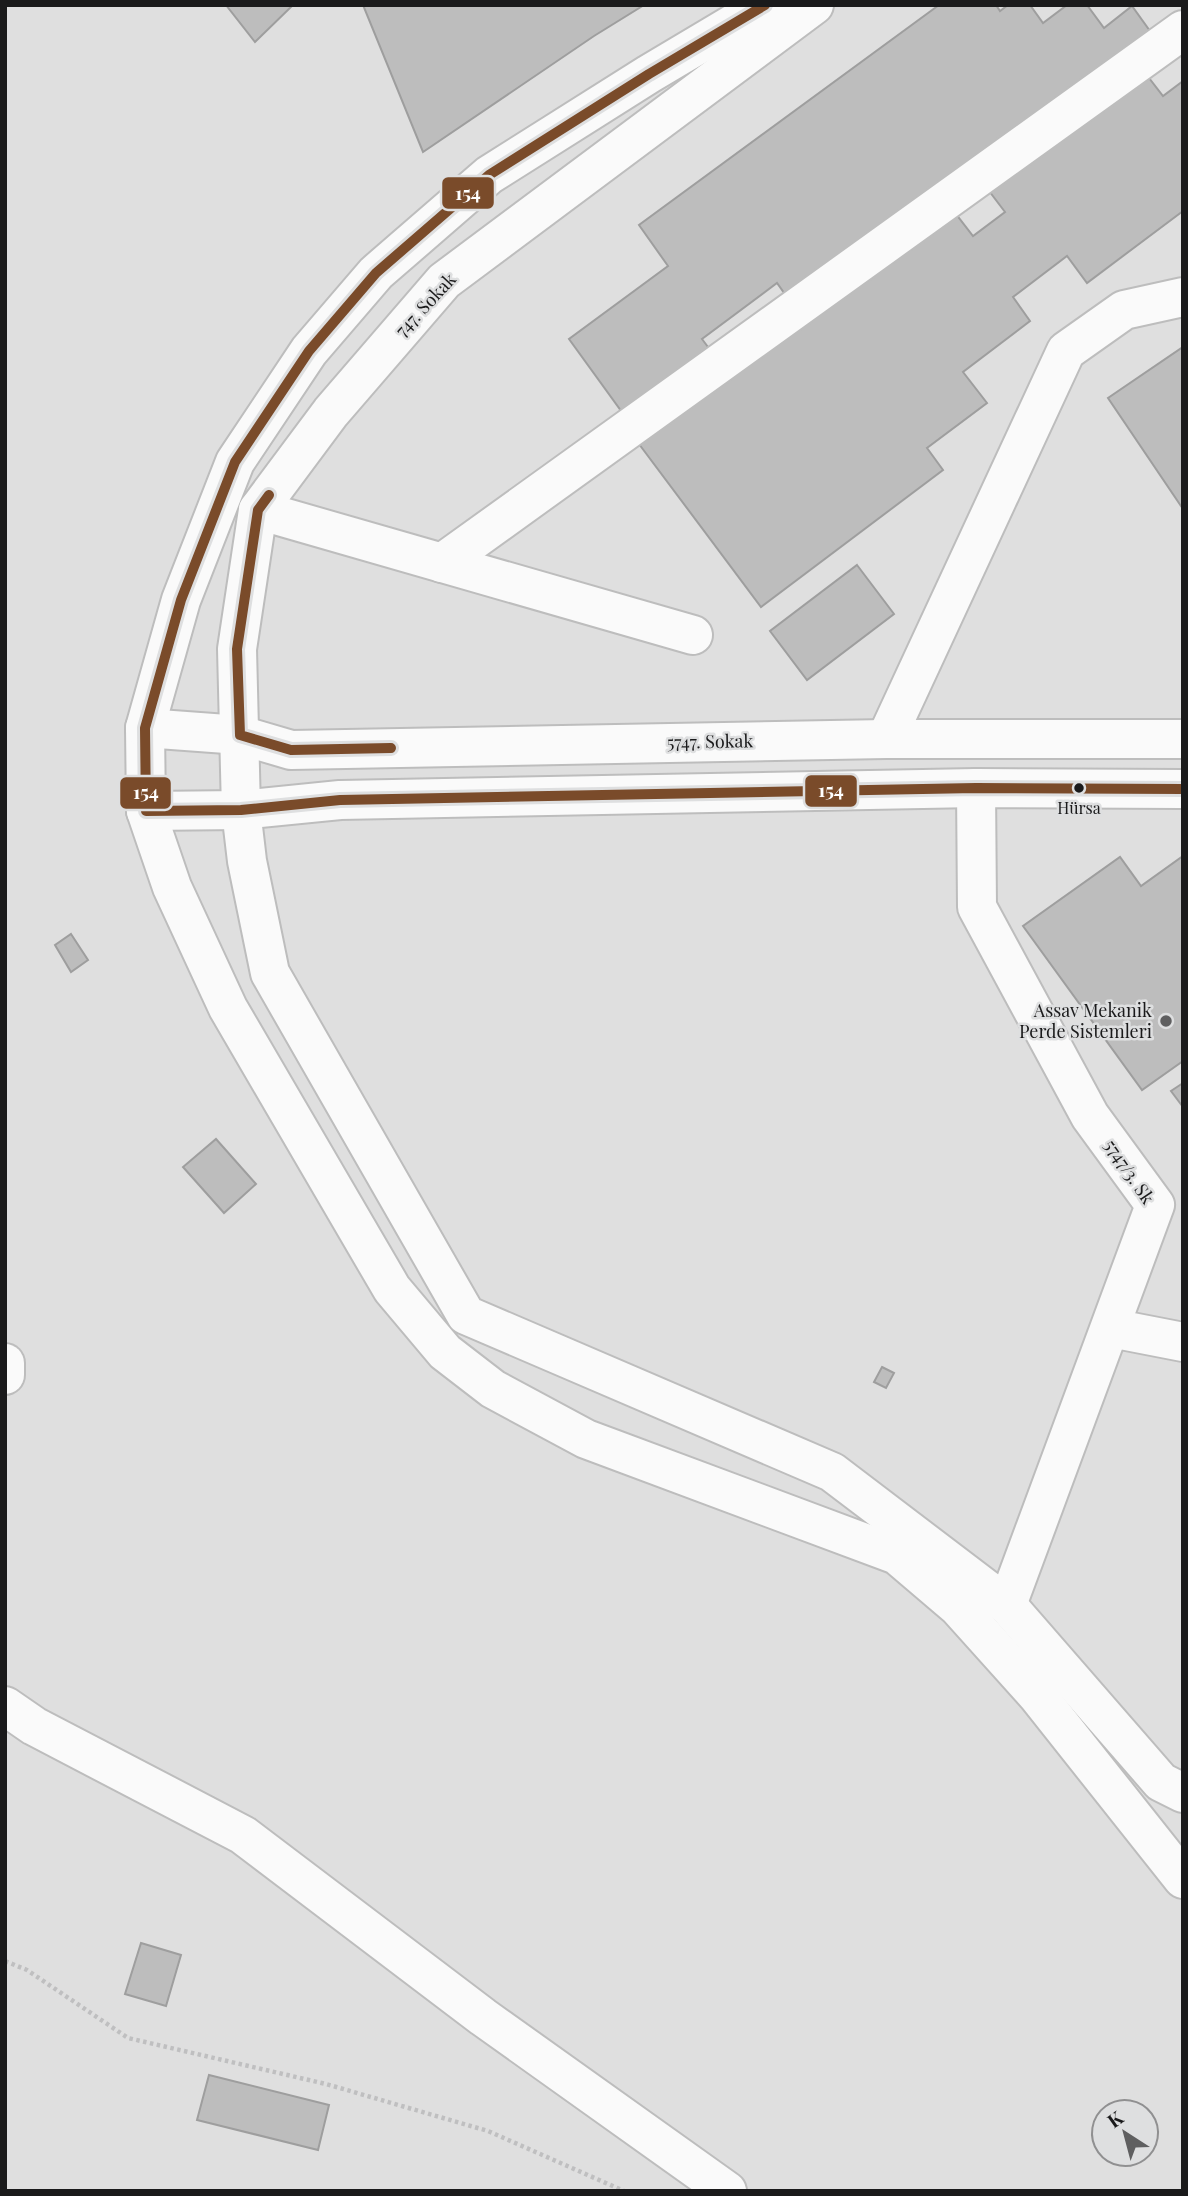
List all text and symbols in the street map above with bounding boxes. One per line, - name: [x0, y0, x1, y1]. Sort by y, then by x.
- line badge: 154: [441, 176, 495, 210]
- text: 154: [455, 179, 481, 205]
- street label: 747. Sokak: [390, 267, 461, 341]
- street label: 5747. Sokak: [667, 728, 754, 754]
- line badge: 154: [804, 774, 858, 808]
- line badge: 154: [119, 776, 172, 810]
- text: 154: [818, 776, 844, 802]
- text: 154: [133, 778, 159, 804]
- marker: Hürsa: [1072, 781, 1086, 795]
- place label: Hürsa: [1057, 797, 1101, 818]
- place label: Assav Mekanik Perde Sistemleri: [1019, 998, 1152, 1043]
- marker: Assav Mekanik Perde Sistemleri: [1158, 1013, 1174, 1029]
- street label: 5747/3. Sk: [1099, 1134, 1160, 1208]
- north arrow: [1090, 2098, 1160, 2168]
- text: K: [1101, 2104, 1128, 2133]

